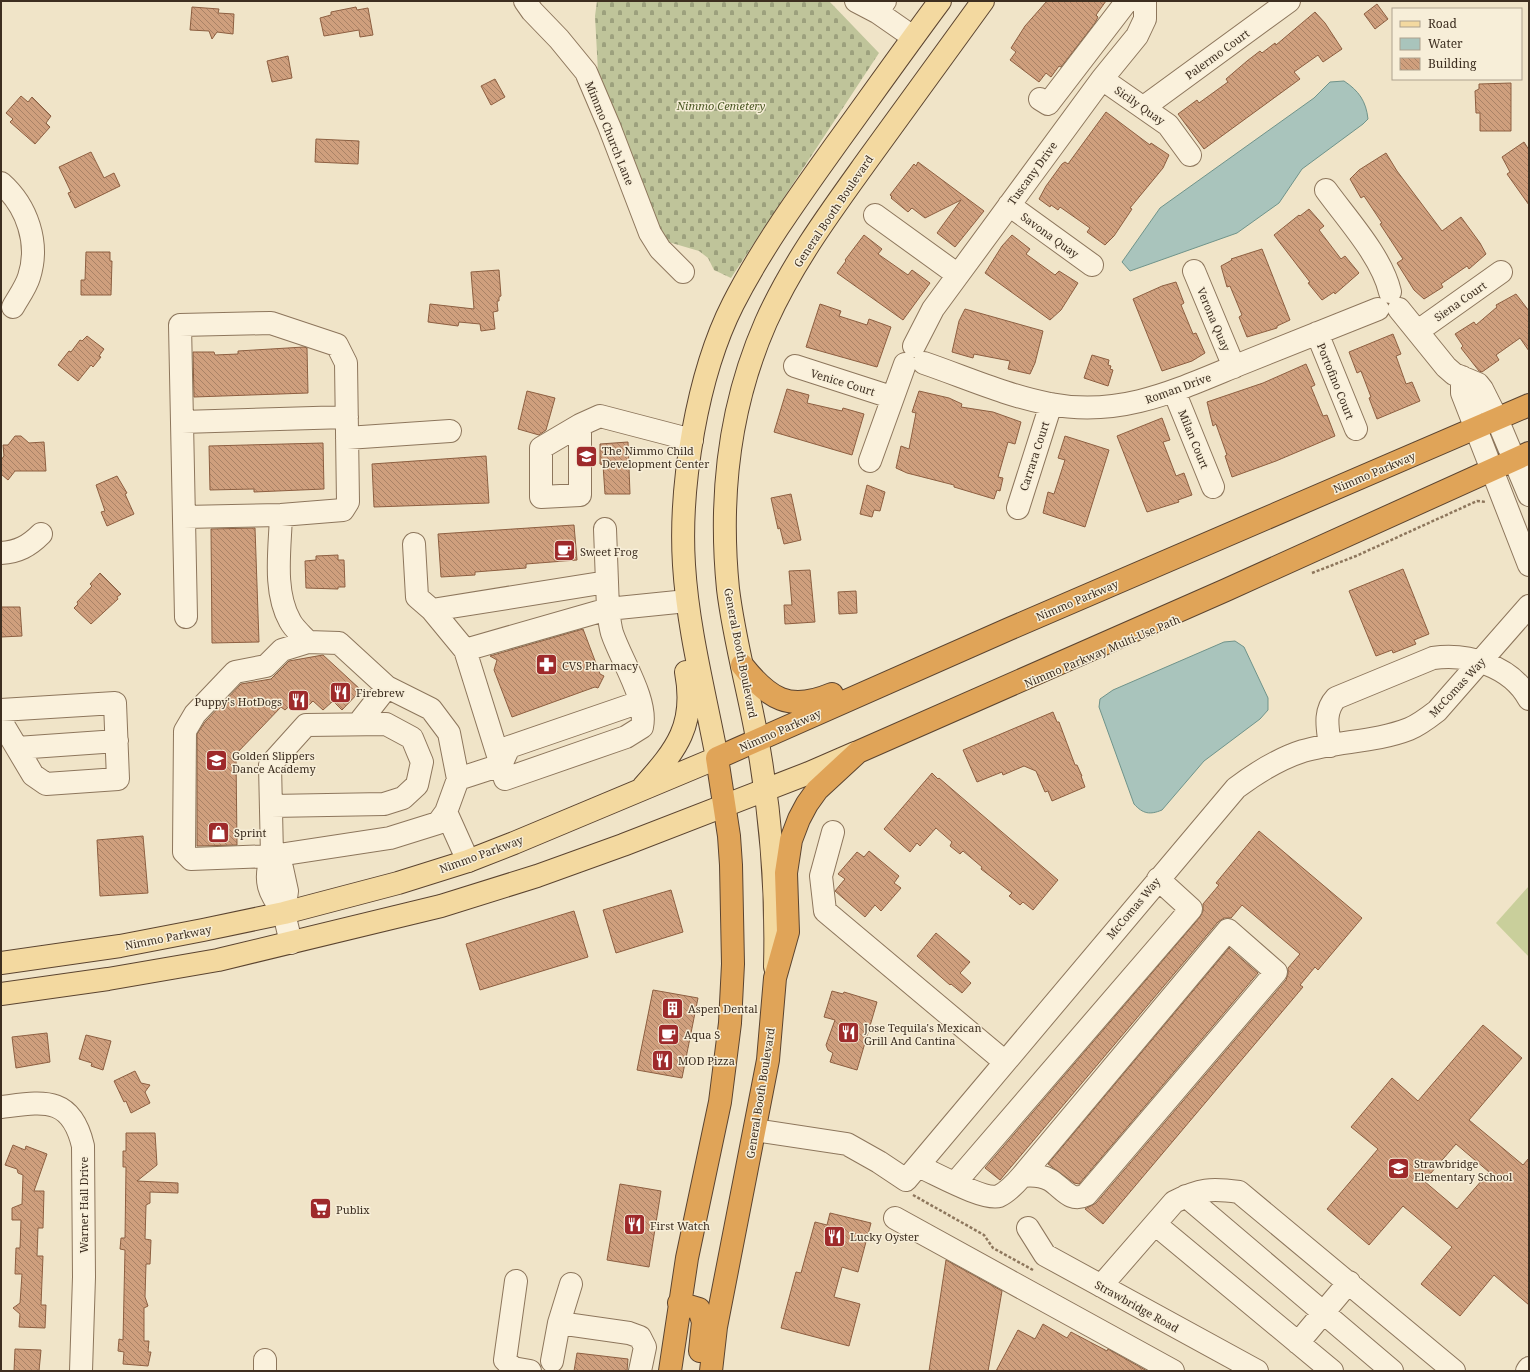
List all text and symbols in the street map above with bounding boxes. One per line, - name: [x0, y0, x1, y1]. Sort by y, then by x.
- legend: [1392, 8, 1522, 80]
- text: Road: [1428, 15, 1458, 32]
- street label: Palermo Court: [1182, 26, 1252, 82]
- text: Water: [1428, 35, 1463, 52]
- text: Building: [1428, 55, 1477, 72]
- street label: Mimmo Church Lane: [582, 79, 638, 187]
- street label: Sicily Quay: [1112, 82, 1169, 128]
- park label: Nimmo Cemetery: [676, 98, 766, 113]
- street label: Tuscany Drive: [1004, 138, 1060, 208]
- street label: General Booth Boulevard: [790, 152, 876, 270]
- street label: Savona Quay: [1018, 209, 1083, 262]
- street label: Siena Court: [1431, 277, 1489, 325]
- street label: Verona Quay: [1194, 285, 1234, 354]
- street label: Portofino Court: [1314, 341, 1358, 422]
- street label: Venice Court: [809, 365, 877, 399]
- street label: Roman Drive: [1143, 369, 1213, 407]
- street label: Milan Court: [1175, 407, 1213, 471]
- street label: Carrara Court: [1016, 419, 1052, 493]
- school or university icon: The Nimmo Child Development Center: [573, 443, 599, 469]
- place label: The Nimmo Child Development Center: [602, 443, 710, 471]
- street label: Nimmo Parkway: [1331, 448, 1418, 496]
- cafe icon: Sweet Frog: [551, 538, 577, 564]
- place label: Sweet Frog: [580, 544, 638, 559]
- street label: Nimmo Parkway: [1034, 576, 1121, 624]
- street label: General Booth Boulevard: [721, 587, 761, 719]
- street label: Nimmo Parkway Multi-Use Path: [1022, 611, 1182, 691]
- pharmacy icon: CVS Pharmacy: [533, 652, 559, 678]
- street label: McComas Way: [1426, 653, 1489, 720]
- place label: CVS Pharmacy: [562, 658, 639, 673]
- restaurant icon: Firebrew: [327, 679, 353, 705]
- place label: Firebrew: [356, 685, 405, 700]
- restaurant icon: Puppy's HotDogs: [285, 688, 311, 714]
- place label: Puppy's HotDogs: [194, 694, 282, 709]
- street label: Nimmo Parkway: [737, 705, 824, 755]
- school or university icon: Golden Slippers Dance Academy: [203, 748, 229, 774]
- place label: Golden Slippers Dance Academy: [232, 748, 316, 776]
- shop icon: Sprint: [205, 819, 231, 845]
- place label: Sprint: [234, 825, 267, 840]
- street label: Nimmo Parkway: [437, 832, 526, 876]
- street label: McComas Way: [1103, 873, 1164, 942]
- street label: Nimmo Parkway: [123, 921, 213, 953]
- building icon: Aspen Dental: [660, 995, 686, 1021]
- place label: Aspen Dental: [688, 1001, 758, 1016]
- restaurant icon: Jose Tequila's Mexican Grill And Cantina: [836, 1020, 862, 1046]
- place label: Jose Tequila's Mexican Grill And Cantina: [863, 1020, 982, 1048]
- cafe icon: Aqua S: [655, 1021, 681, 1047]
- street label: General Booth Boulevard: [742, 1026, 778, 1159]
- place label: Aqua S: [684, 1027, 720, 1042]
- restaurant icon: MOD Pizza: [649, 1047, 675, 1073]
- place label: MOD Pizza: [678, 1053, 735, 1068]
- school or university icon: Strawbridge Elementary School: [1385, 1156, 1411, 1182]
- place label: Strawbridge Elementary School: [1414, 1156, 1513, 1184]
- street label: Warner Hall Drive: [76, 1157, 91, 1253]
- supermarket icon: Publix: [307, 1196, 333, 1222]
- place label: Publix: [336, 1202, 370, 1217]
- restaurant icon: First Watch: [621, 1212, 647, 1238]
- place label: First Watch: [650, 1218, 710, 1233]
- restaurant icon: Lucky Oyster: [821, 1223, 847, 1249]
- place label: Lucky Oyster: [850, 1229, 920, 1244]
- street label: Strawbridge Road: [1092, 1277, 1182, 1335]

